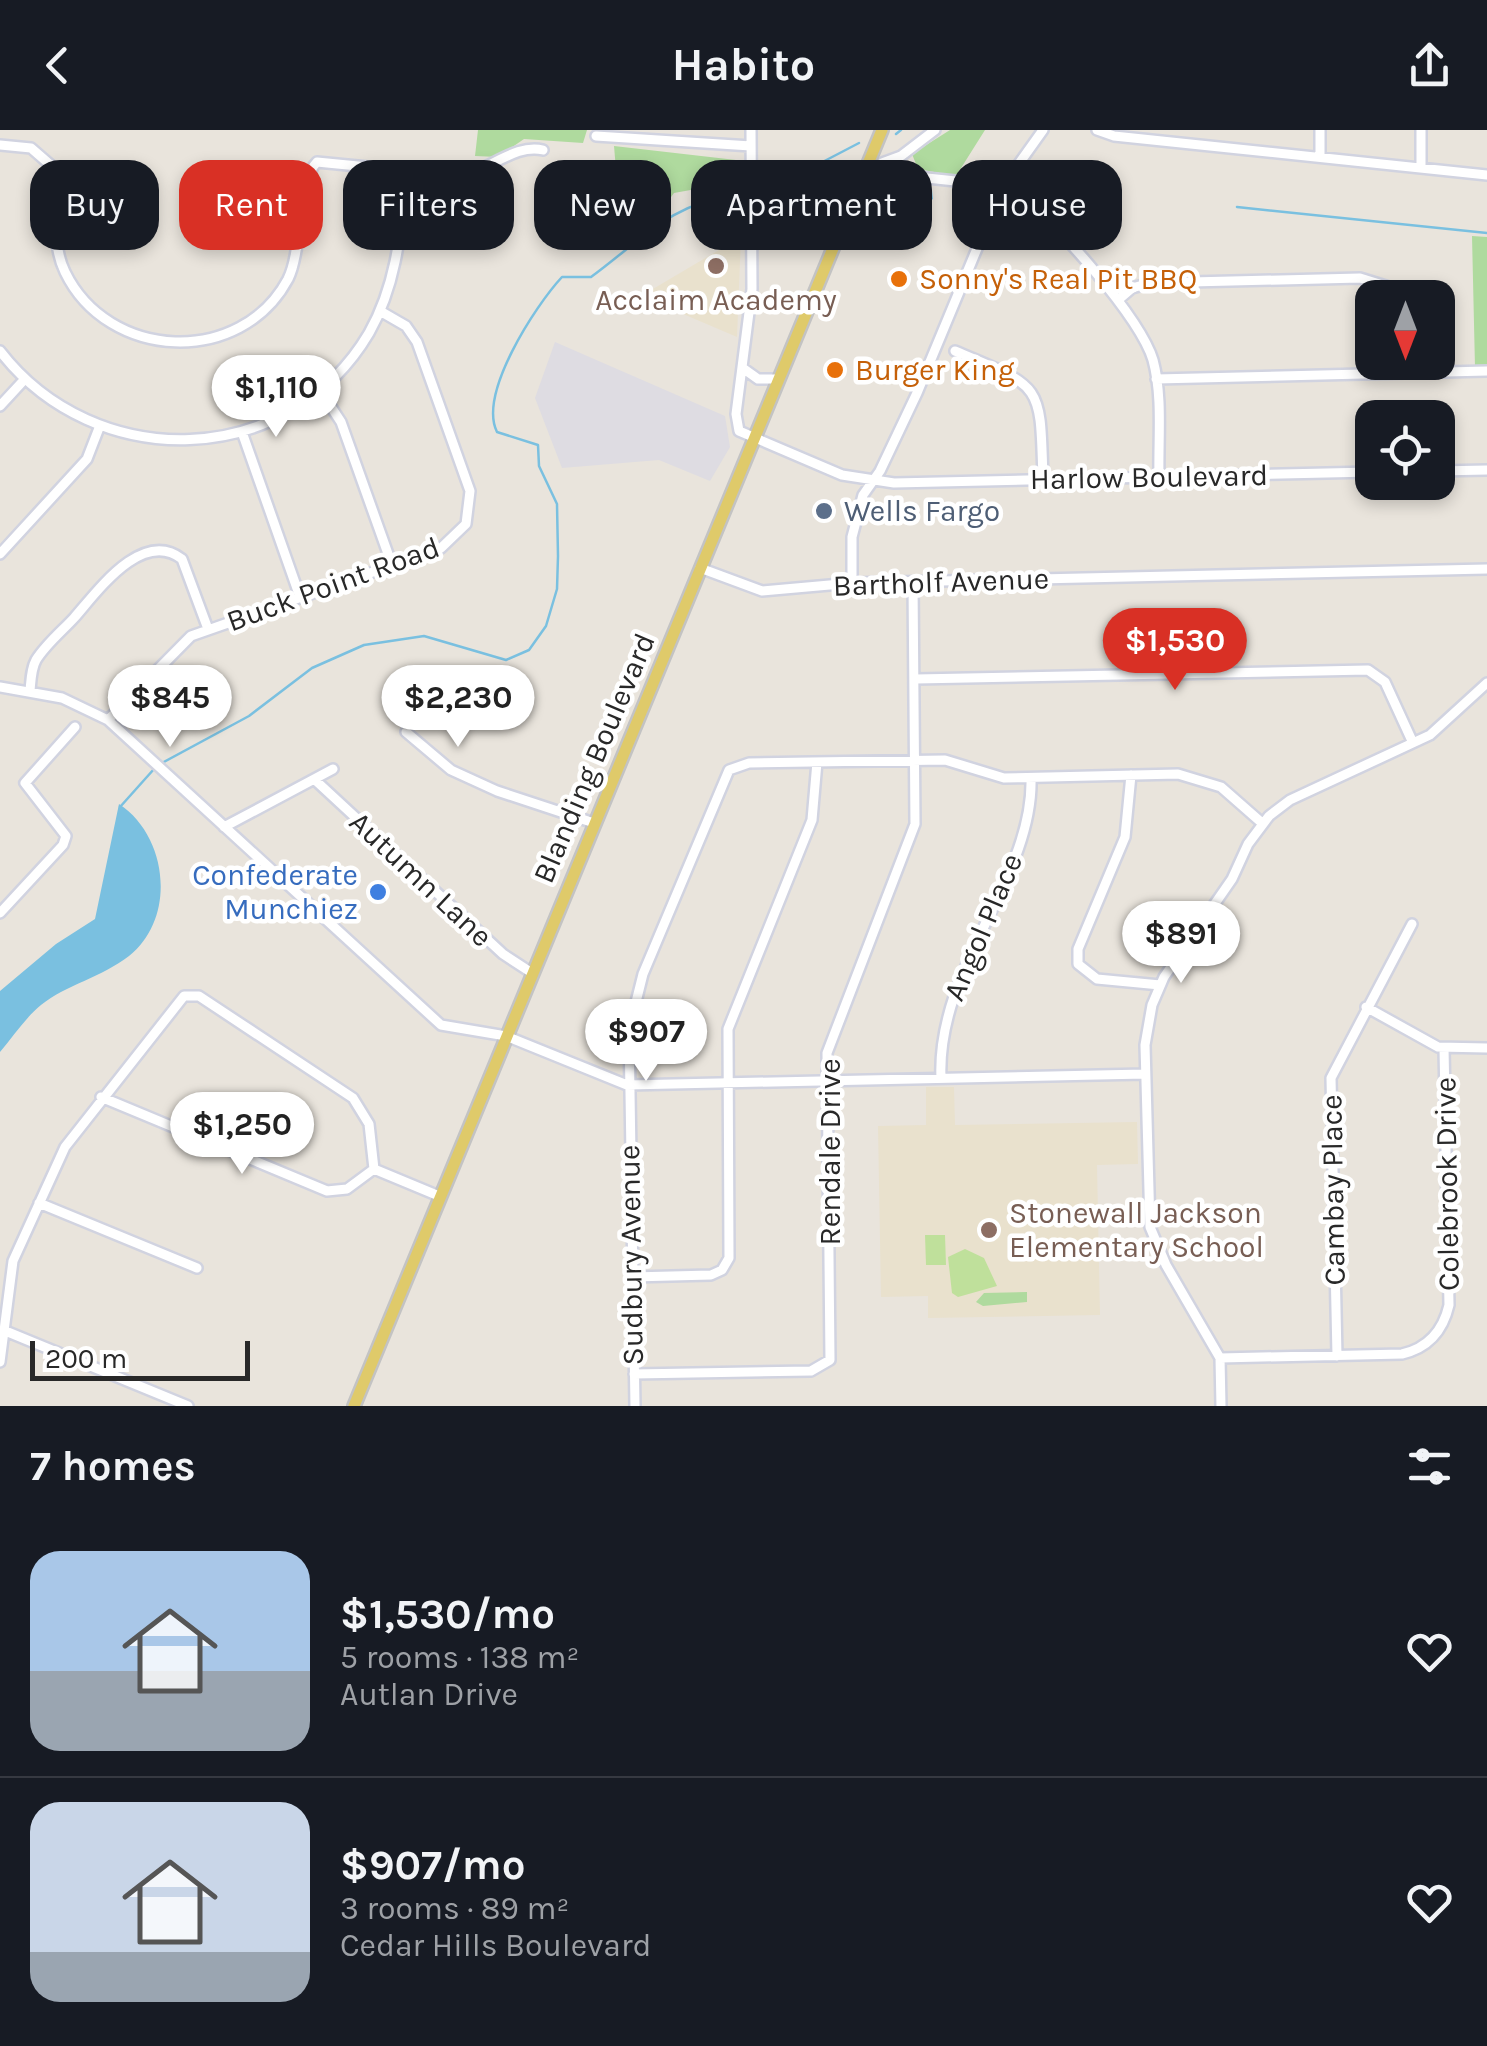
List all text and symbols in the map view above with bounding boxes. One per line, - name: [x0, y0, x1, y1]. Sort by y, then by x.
- icon: back: [30, 38, 85, 93]
- icon: share: [1402, 38, 1457, 93]
- text: Habito: [672, 39, 815, 91]
- chip: Buy: [30, 160, 159, 250]
- chip: Rent: [179, 160, 323, 250]
- chip: Filters: [343, 160, 514, 250]
- chip: New: [534, 160, 671, 250]
- chip: Apartment: [691, 160, 932, 250]
- chip: House: [952, 160, 1122, 250]
- marker: Acclaim Academy: [705, 255, 727, 277]
- place label: Sonny's Real Pit BBQ: [919, 261, 1197, 297]
- marker: Sonny's Real Pit BBQ: [888, 268, 910, 290]
- north arrow: [1355, 280, 1455, 380]
- map controls: [1355, 280, 1455, 500]
- place label: Acclaim Academy: [595, 282, 837, 318]
- place label: Burger King: [855, 352, 1015, 388]
- pin: $1,110: [195, 355, 357, 440]
- marker: Burger King: [824, 359, 846, 381]
- text: $1,110: [234, 369, 318, 406]
- button: locate: [1355, 400, 1455, 500]
- street label: Harlow Boulevard: [1030, 457, 1268, 497]
- place label: Wells Fargo: [844, 493, 1000, 529]
- marker: Wells Fargo: [813, 500, 835, 522]
- street label: Buck Point Road: [222, 529, 444, 639]
- street label: Bartholf Avenue: [832, 560, 1050, 604]
- pin: $1,530: [1094, 608, 1256, 693]
- text: $1,530: [1125, 622, 1225, 659]
- street label: Blanding Boulevard: [525, 628, 663, 888]
- pin: $845: [111, 665, 229, 750]
- pin: $2,230: [377, 665, 539, 750]
- text: $845: [130, 679, 210, 716]
- text: $2,230: [403, 679, 513, 716]
- street label: Autumn Lane: [342, 804, 500, 954]
- street label: Angol Place: [936, 848, 1030, 1006]
- place label: Confederate Munchiez: [192, 857, 358, 927]
- marker: Confederate Munchiez: [367, 881, 389, 903]
- pin: $891: [1122, 901, 1240, 986]
- text: $891: [1144, 915, 1218, 952]
- pin: $907: [587, 999, 705, 1084]
- text: $907: [607, 1013, 685, 1050]
- street label: Rendale Drive: [812, 1058, 848, 1246]
- street label: Colebrook Drive: [1427, 1077, 1467, 1291]
- pin: $1,250: [161, 1092, 323, 1177]
- street label: Cambay Place: [1313, 1094, 1353, 1286]
- text: $1,250: [192, 1106, 292, 1143]
- street label: Sudbury Avenue: [611, 1144, 651, 1366]
- place label: Stonewall Jackson Elementary School: [1009, 1195, 1264, 1265]
- marker: Stonewall Jackson Elementary School: [978, 1219, 1000, 1241]
- scale bar: [30, 1336, 250, 1380]
- text: 200 m: [45, 1342, 127, 1375]
- icon: filters: [1402, 1439, 1457, 1494]
- text: 7 homes: [30, 1441, 196, 1491]
- text: $1,530/mo: [340, 1589, 555, 1639]
- icon: home: [110, 1591, 230, 1711]
- icon: heart: [1402, 1624, 1457, 1679]
- text: 5 rooms · 138 m²: [340, 1639, 579, 1676]
- text: Autlan Drive: [340, 1676, 518, 1713]
- text: $907/mo: [340, 1840, 525, 1890]
- icon: home: [110, 1842, 230, 1962]
- icon: heart: [1402, 1875, 1457, 1930]
- text: 3 rooms · 89 m²: [340, 1890, 569, 1927]
- text: Cedar Hills Boulevard: [340, 1927, 651, 1964]

